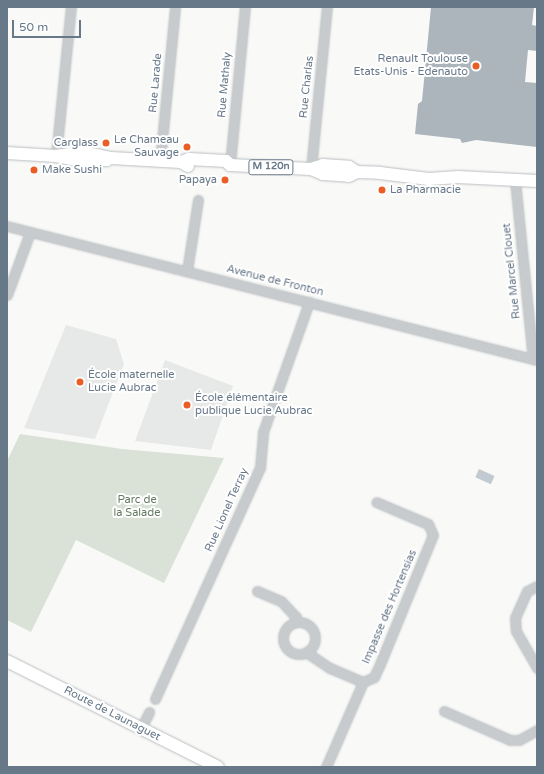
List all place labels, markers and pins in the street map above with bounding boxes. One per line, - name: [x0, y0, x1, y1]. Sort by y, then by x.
- place label: Renault Toulouse Etats-Unis - Edenauto: [354, 53, 468, 79]
- marker: Renault Toulouse Etats-Unis - Edenauto: [471, 61, 481, 71]
- place label: Le Chameau Sauvage: [114, 134, 179, 160]
- place label: Carglass: [54, 136, 98, 150]
- marker: Carglass: [101, 138, 111, 148]
- marker: Le Chameau Sauvage: [182, 142, 192, 152]
- place label: Make Sushi: [42, 163, 102, 177]
- marker: Make Sushi: [29, 165, 39, 175]
- place label: Papaya: [179, 173, 217, 187]
- marker: Papaya: [220, 175, 230, 185]
- place label: La Pharmacie: [390, 183, 461, 197]
- marker: La Pharmacie: [377, 185, 387, 195]
- place label: École maternelle Lucie Aubrac: [88, 369, 175, 395]
- marker: École maternelle Lucie Aubrac: [75, 377, 85, 387]
- place label: École élémentaire publique Lucie Aubrac: [195, 392, 312, 418]
- marker: École élémentaire publique Lucie Aubrac: [182, 400, 192, 410]

